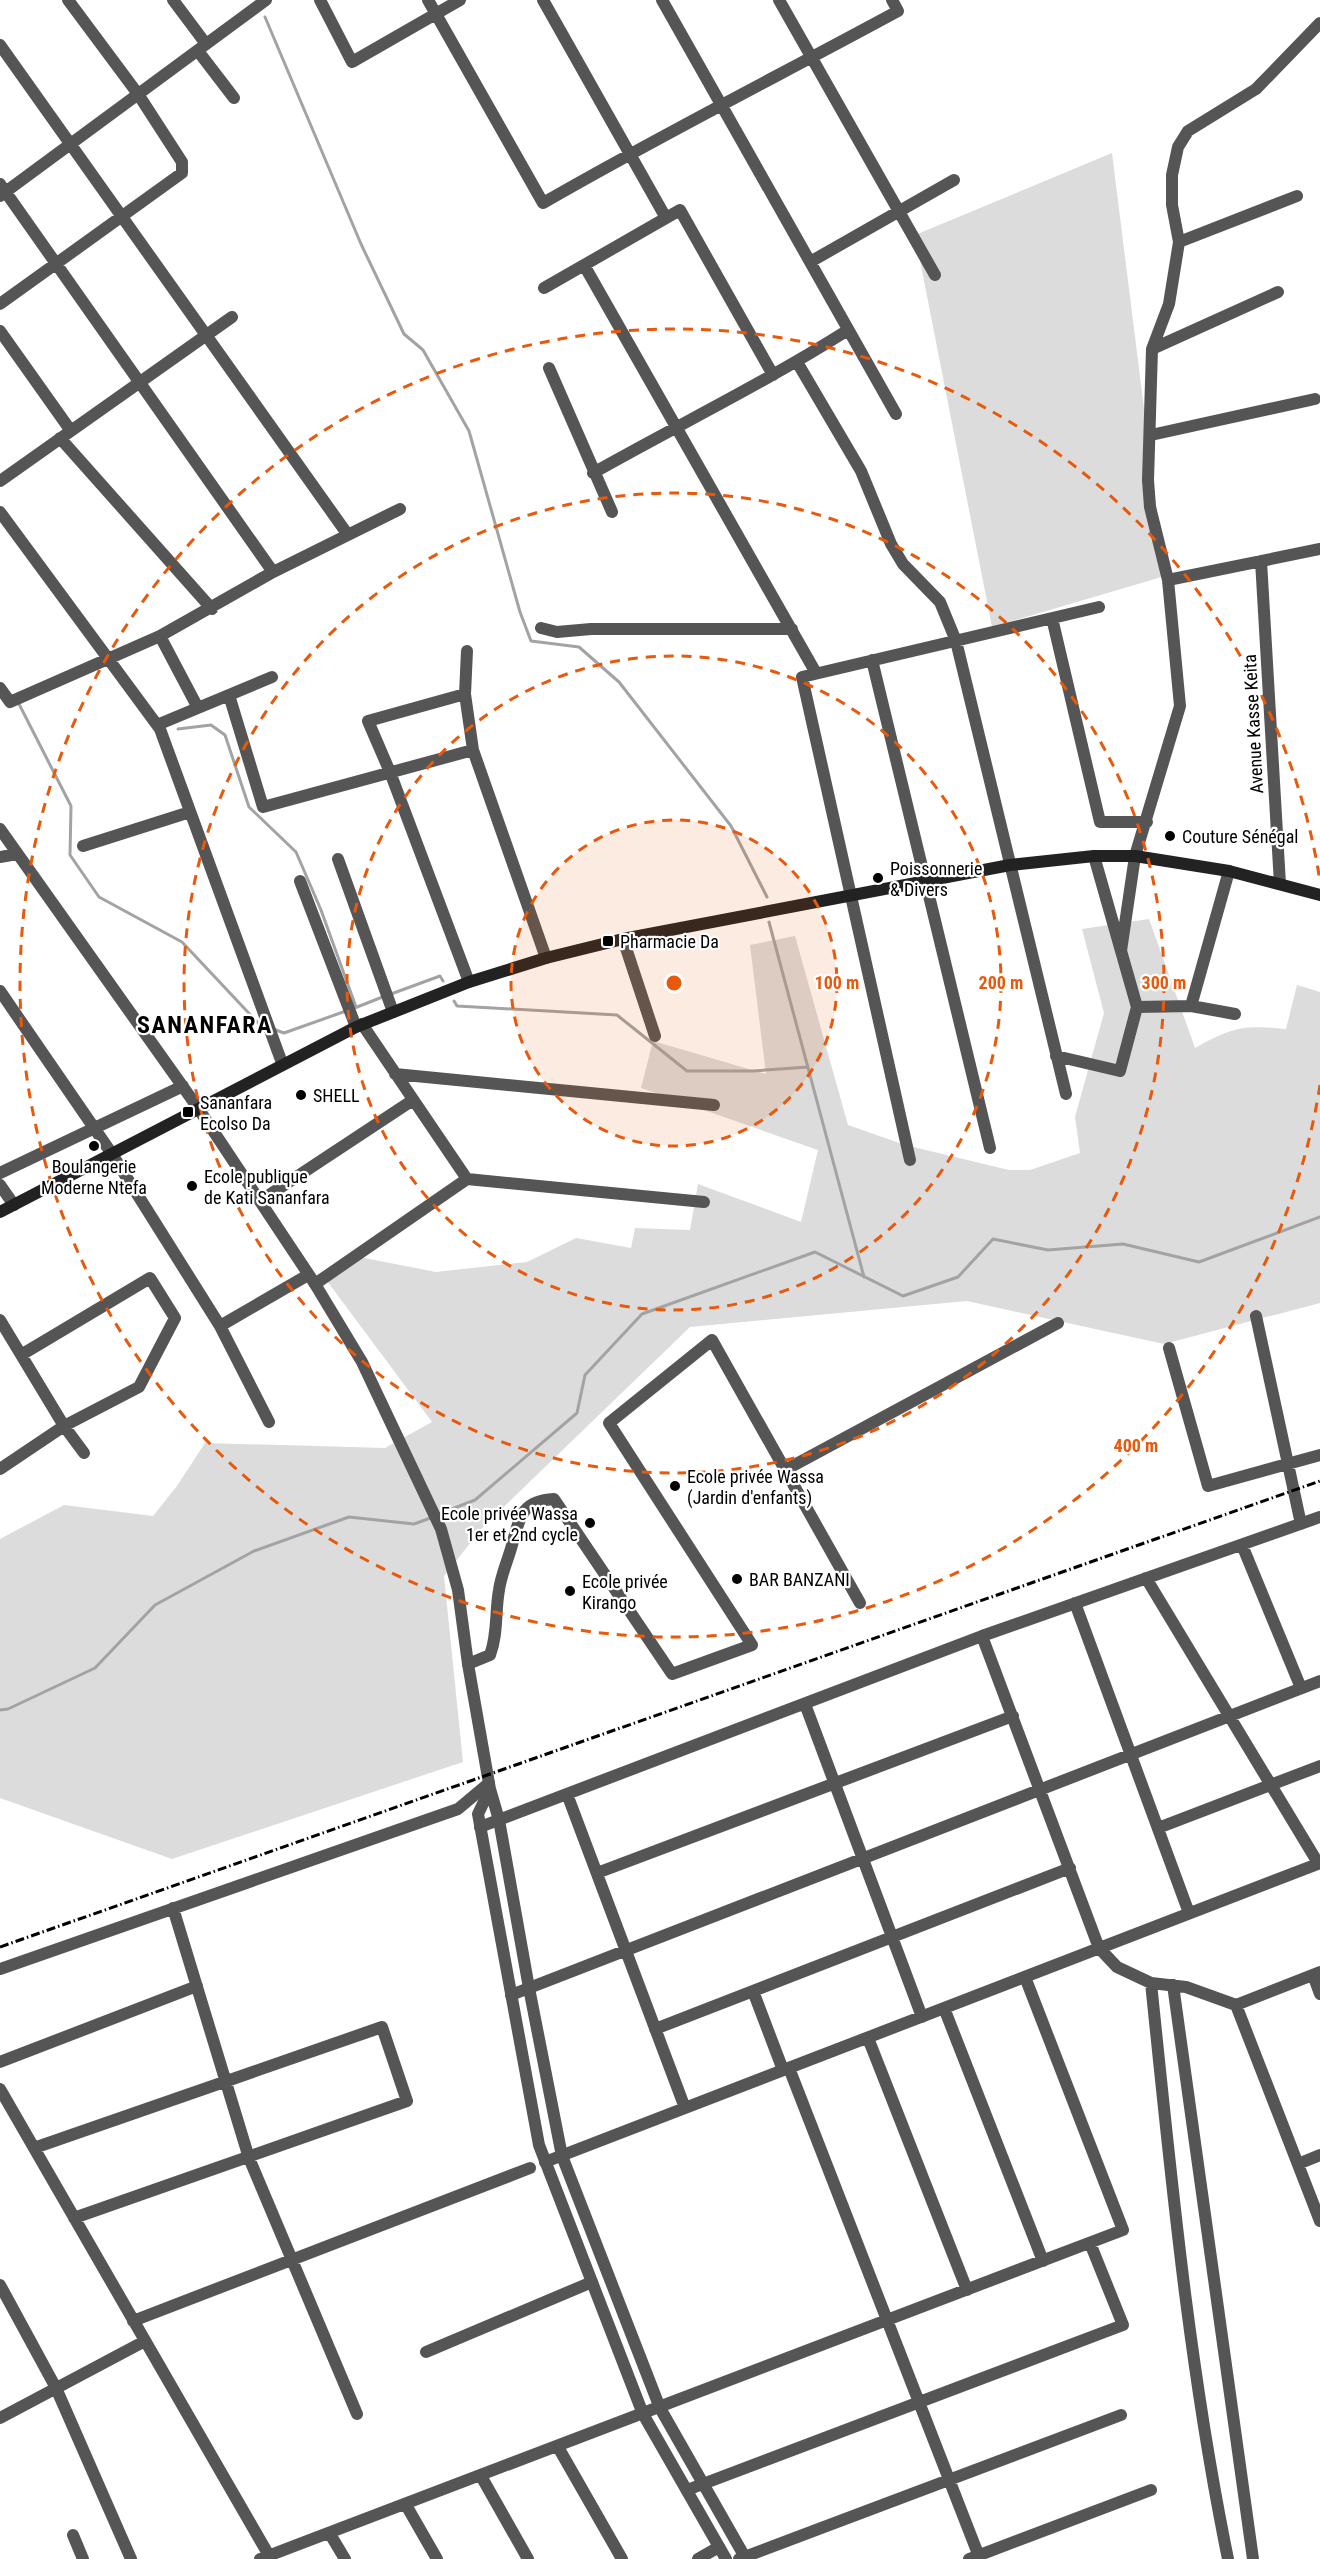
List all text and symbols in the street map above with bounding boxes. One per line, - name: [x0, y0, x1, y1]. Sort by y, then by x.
- street label: Avenue Kasse Keita: [1239, 654, 1267, 794]
- place label: Couture Sénégal: [1182, 826, 1298, 847]
- marker: Couture Sénégal: [1163, 829, 1177, 843]
- place label: Poissonnerie & Divers: [890, 858, 982, 900]
- marker: Poissonnerie & Divers: [871, 871, 885, 885]
- place label: Pharmacie Da: [620, 931, 719, 952]
- marker: Pharmacie Da: [601, 934, 615, 948]
- text: 100 m: [815, 972, 859, 993]
- text: 200 m: [979, 972, 1023, 993]
- text: 300 m: [1142, 972, 1186, 993]
- centre of rings: [664, 973, 684, 993]
- district label: SANANFARA: [137, 1011, 273, 1039]
- place label: SHELL: [313, 1085, 360, 1106]
- marker: SHELL: [294, 1088, 308, 1102]
- place label: Sananfara Ecolso Da: [200, 1092, 272, 1134]
- marker: Sananfara Ecolso Da: [181, 1105, 195, 1119]
- marker: Boulangerie Moderne Ntefa: [87, 1139, 101, 1153]
- place label: Boulangerie Moderne Ntefa: [41, 1156, 147, 1198]
- place label: Ecole publique de Kati Sananfara: [204, 1166, 330, 1208]
- marker: Ecole publique de Kati Sananfara: [185, 1179, 199, 1193]
- text: 400 m: [1114, 1435, 1158, 1456]
- place label: Ecole privée Wassa (Jardin d'enfants): [687, 1466, 824, 1509]
- marker: Ecole privée Wassa (Jardin d'enfants): [668, 1479, 682, 1493]
- place label: Ecole privée Wassa 1er et 2nd cycle: [441, 1503, 578, 1545]
- marker: Ecole privée Wassa 1er et 2nd cycle: [583, 1516, 597, 1530]
- place label: BAR BANZANI: [749, 1569, 850, 1590]
- place label: Ecole privée Kirango: [582, 1571, 668, 1613]
- marker: BAR BANZANI: [730, 1572, 744, 1586]
- marker: Ecole privée Kirango: [563, 1584, 577, 1598]

